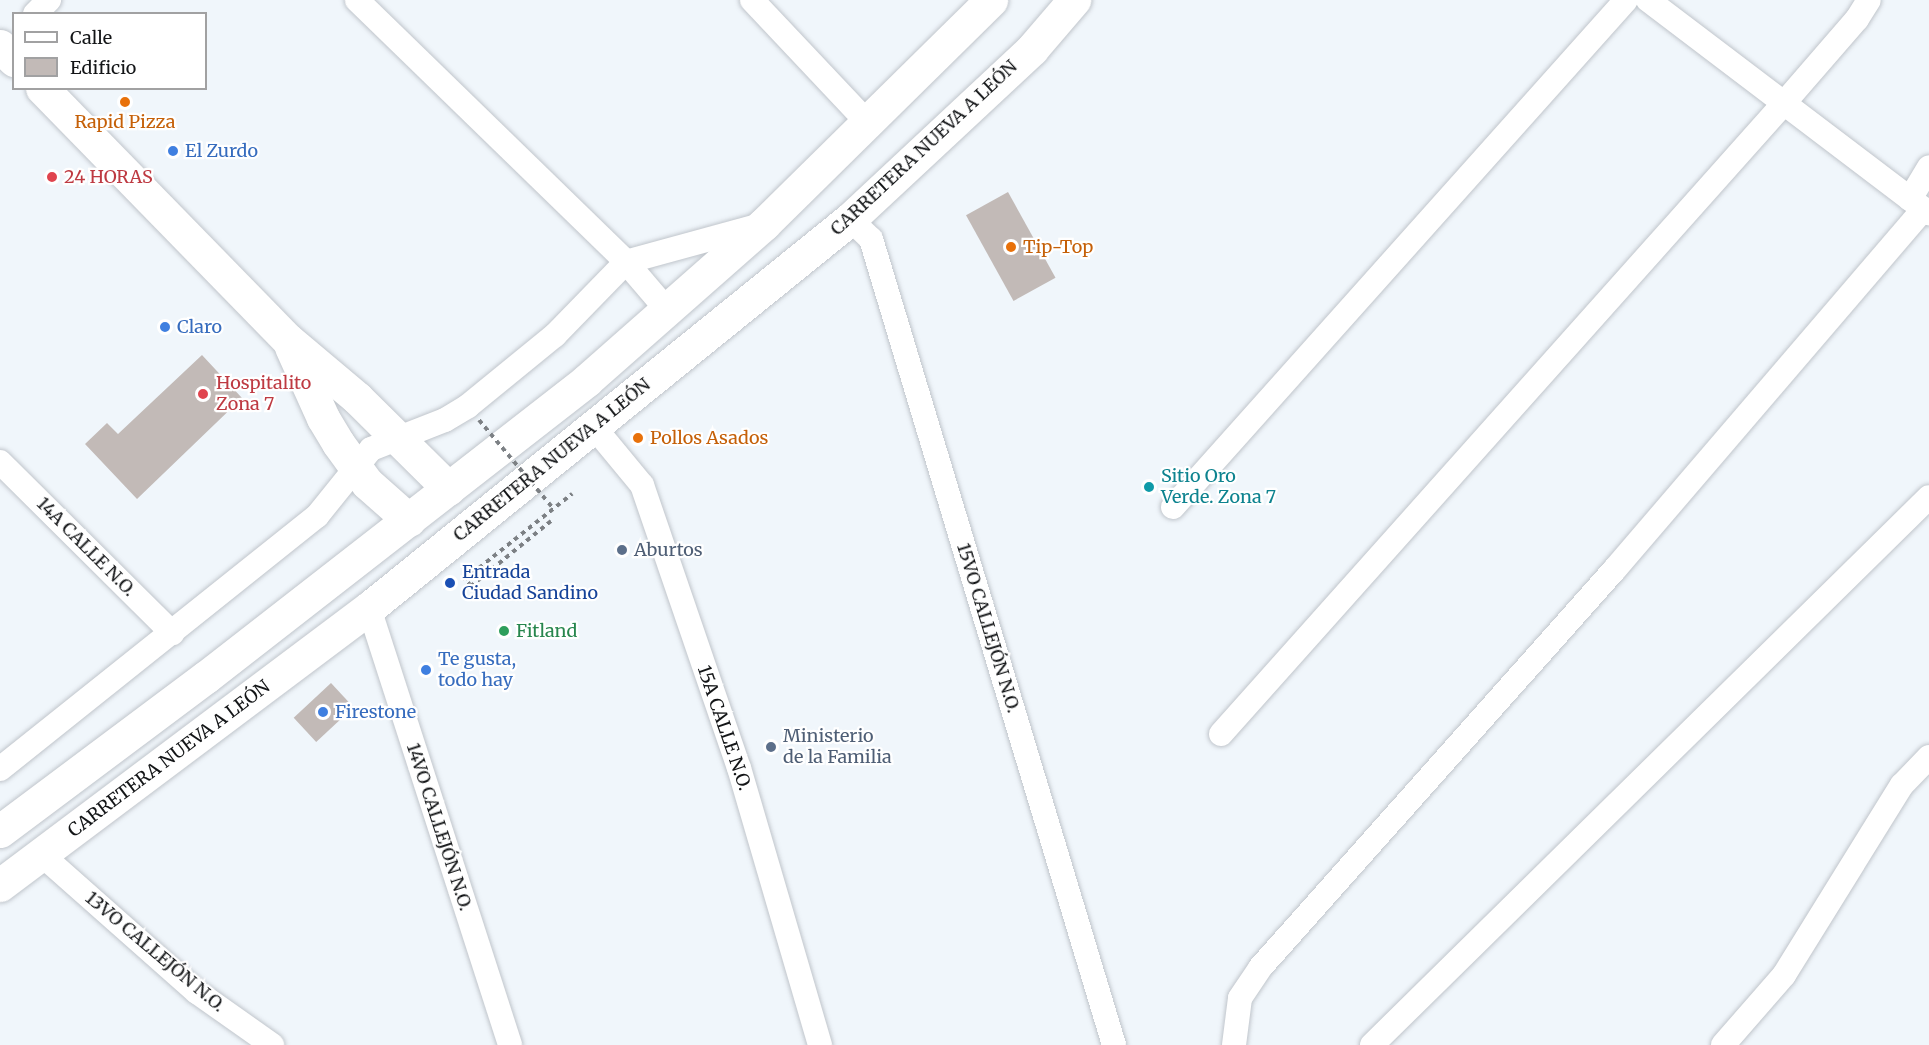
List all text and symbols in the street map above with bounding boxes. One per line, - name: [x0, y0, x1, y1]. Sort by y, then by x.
- legend: [12, 12, 207, 90]
- text: Calle: [70, 26, 112, 49]
- text: Edificio: [70, 56, 136, 79]
- street label: CARRETERA NUEVA A LEÓN: [826, 56, 1022, 240]
- marker: Rapid Pizza: [118, 95, 132, 109]
- place label: Rapid Pizza: [75, 111, 175, 133]
- place label: El Zurdo: [185, 140, 258, 162]
- marker: El Zurdo: [166, 144, 180, 158]
- place label: 24 HORAS: [64, 166, 153, 188]
- marker: 24 HORAS: [45, 170, 59, 184]
- place label: Tip-Top: [1023, 236, 1093, 258]
- marker: Tip-Top: [1004, 240, 1018, 254]
- place label: Claro: [177, 316, 222, 338]
- marker: Claro: [158, 320, 172, 334]
- place label: Hospitalito Zona 7: [216, 373, 311, 416]
- street label: CARRETERA NUEVA A LEÓN: [449, 374, 655, 546]
- marker: Hospitalito Zona 7: [194, 385, 212, 403]
- place label: Pollos Asados: [650, 427, 768, 449]
- marker: Pollos Asados: [631, 431, 645, 445]
- place label: Sitio Oro Verde. Zona 7: [1161, 466, 1276, 508]
- marker: Sitio Oro Verde. Zona 7: [1142, 480, 1156, 494]
- street label: 14A CALLE N.O.: [32, 493, 140, 601]
- place label: Aburtos: [634, 539, 703, 561]
- street label: 15VO CALLEJÓN N.O.: [952, 541, 1024, 715]
- marker: Aburtos: [615, 543, 629, 557]
- place label: Entrada Ciudad Sandino: [462, 562, 598, 604]
- marker: Entrada Ciudad Sandino: [443, 576, 457, 590]
- place label: Fitland: [516, 620, 577, 642]
- marker: Fitland: [497, 624, 511, 638]
- place label: Te gusta, todo hay: [438, 649, 516, 692]
- marker: Te gusta, todo hay: [419, 663, 433, 677]
- street label: 15A CALLE N.O.: [693, 663, 755, 793]
- street label: CARRETERA NUEVA A LEÓN: [64, 676, 274, 842]
- place label: Firestone: [335, 701, 416, 723]
- marker: Firestone: [316, 705, 330, 719]
- place label: Ministerio de la Familia: [783, 726, 892, 768]
- marker: Ministerio de la Familia: [764, 740, 778, 754]
- street label: 14VO CALLEJÓN N.O.: [402, 741, 476, 913]
- street label: 13VO CALLEJÓN N.O.: [81, 887, 229, 1017]

